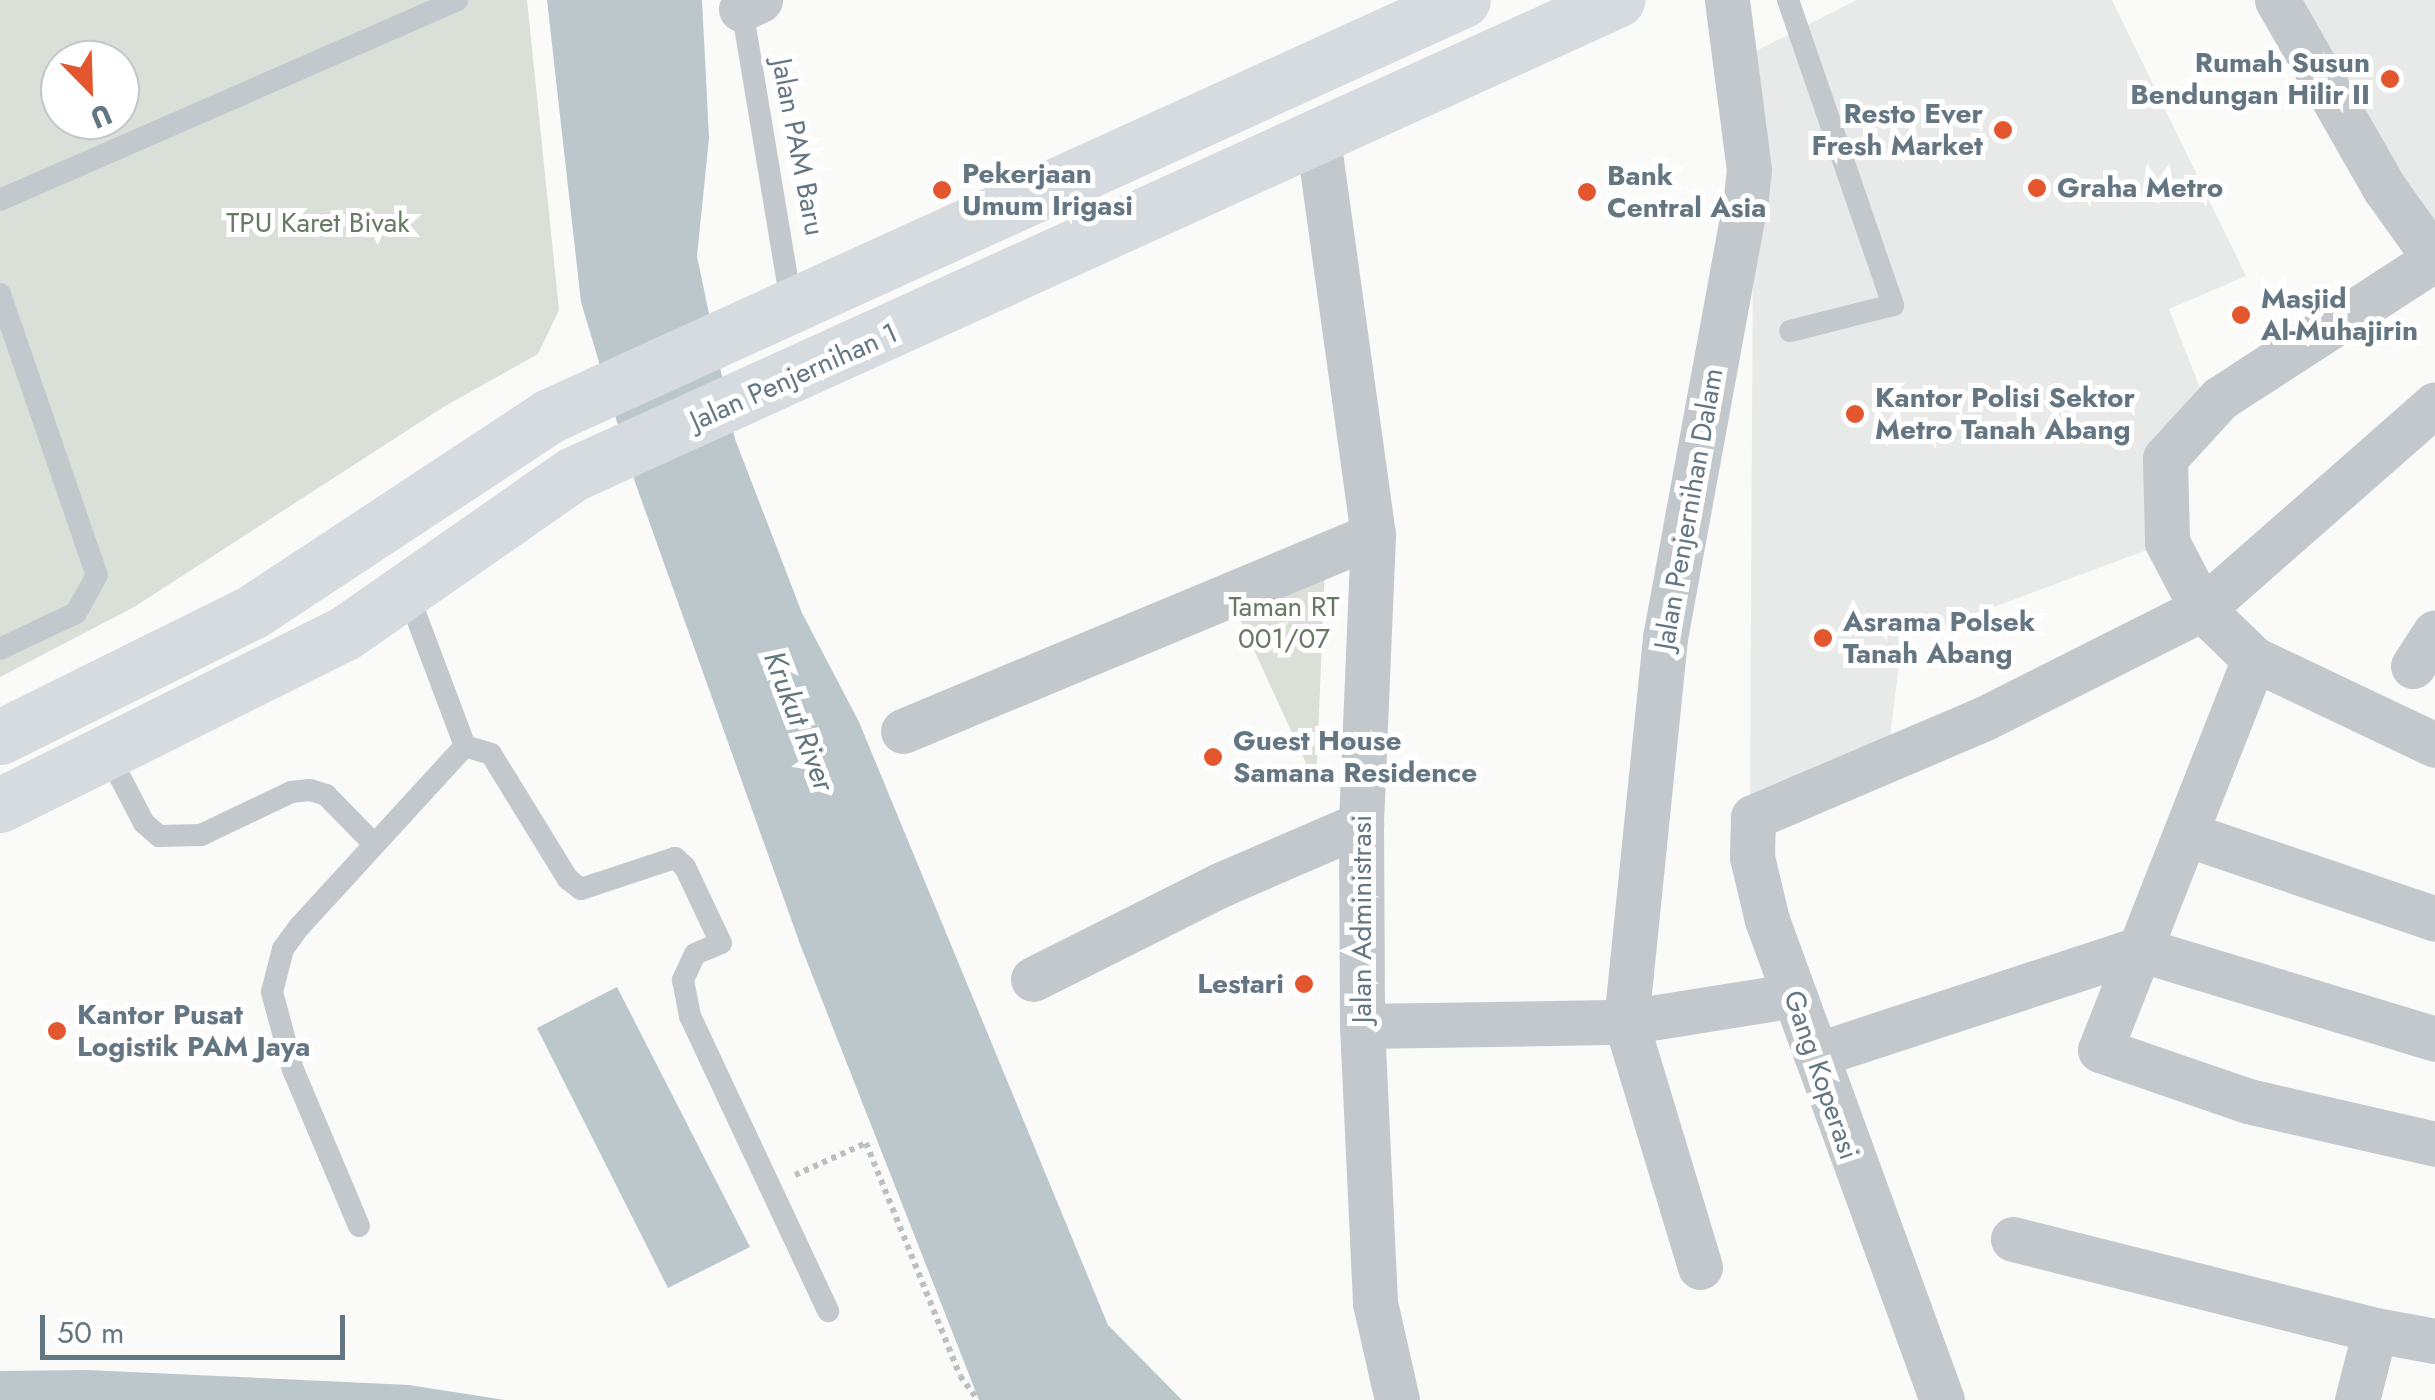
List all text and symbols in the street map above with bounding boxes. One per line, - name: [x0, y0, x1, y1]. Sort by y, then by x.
- north arrow: [40, 40, 140, 140]
- place label: Rumah Susun Bendungan Hilir II: [2130, 46, 2370, 112]
- street label: Jalan PAM Baru: [764, 56, 832, 238]
- marker: Rumah Susun Bendungan Hilir II: [2379, 68, 2401, 90]
- text: U: [84, 94, 118, 139]
- place label: Resto Ever Fresh Market: [1812, 97, 1983, 163]
- marker: Resto Ever Fresh Market: [1992, 119, 2014, 141]
- place label: Pekerjaan Umum Irigasi: [962, 157, 1133, 223]
- place label: Bank Central Asia: [1607, 159, 1766, 225]
- place label: Graha Metro: [2057, 171, 2223, 205]
- marker: Graha Metro: [2026, 177, 2048, 199]
- marker: Pekerjaan Umum Irigasi: [931, 179, 953, 201]
- marker: Bank Central Asia: [1576, 181, 1598, 203]
- park label: TPU Karet Bivak: [226, 206, 410, 240]
- place label: Masjid Al-Muhajirin: [2261, 282, 2418, 348]
- marker: Masjid Al-Muhajirin: [2230, 304, 2252, 326]
- street label: Jalan Penjernihan 1: [685, 316, 903, 438]
- street label: Jalan Penjernihan Dalam: [1648, 366, 1730, 652]
- place label: Kantor Polisi Sektor Metro Tanah Abang: [1875, 381, 2135, 447]
- marker: Kantor Polisi Sektor Metro Tanah Abang: [1844, 403, 1866, 425]
- park label: Taman RT 001/07: [1229, 590, 1339, 656]
- place label: Asrama Polsek Tanah Abang: [1843, 605, 2035, 671]
- marker: Asrama Polsek Tanah Abang: [1812, 627, 1834, 649]
- water label: Krukut River: [756, 646, 842, 796]
- place label: Guest House Samana Residence: [1233, 724, 1477, 790]
- marker: Guest House Samana Residence: [1202, 746, 1224, 768]
- street label: Jalan Administrasi: [1345, 815, 1379, 1023]
- place label: Lestari: [1197, 967, 1284, 1001]
- marker: Lestari: [1293, 973, 1315, 995]
- street label: Gang Koperasi: [1776, 986, 1866, 1164]
- place label: Kantor Pusat Logistik PAM Jaya: [77, 998, 310, 1064]
- marker: Kantor Pusat Logistik PAM Jaya: [46, 1020, 68, 1042]
- scale bar: [45, 1295, 350, 1357]
- text: 50 m: [57, 1311, 124, 1354]

